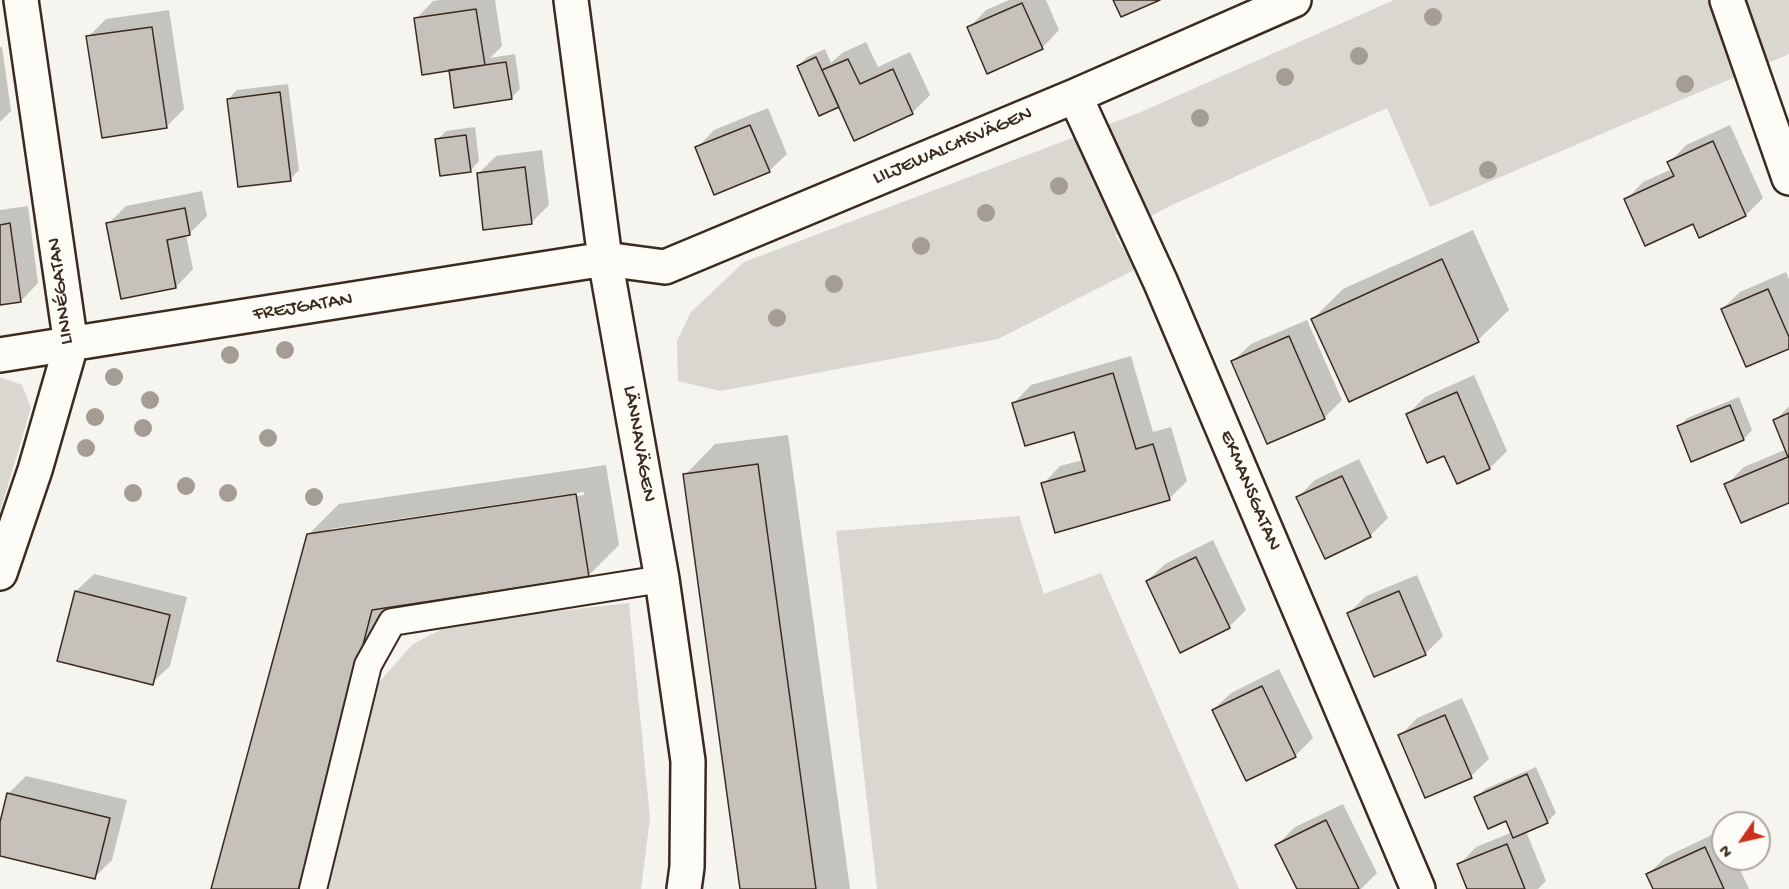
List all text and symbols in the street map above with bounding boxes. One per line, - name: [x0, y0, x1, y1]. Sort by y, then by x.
- street label: LILJEWALCHSVÄGEN: [870, 103, 1036, 191]
- street label: LINNÉGATAN: [44, 236, 80, 346]
- street label: FREJGATAN: [251, 288, 355, 328]
- street label: LÄNNAVÄGEN: [616, 384, 660, 504]
- street label: EKMANSGATAN: [1213, 427, 1285, 555]
- north arrow: [1711, 811, 1771, 871]
- text: N: [1717, 841, 1738, 860]

